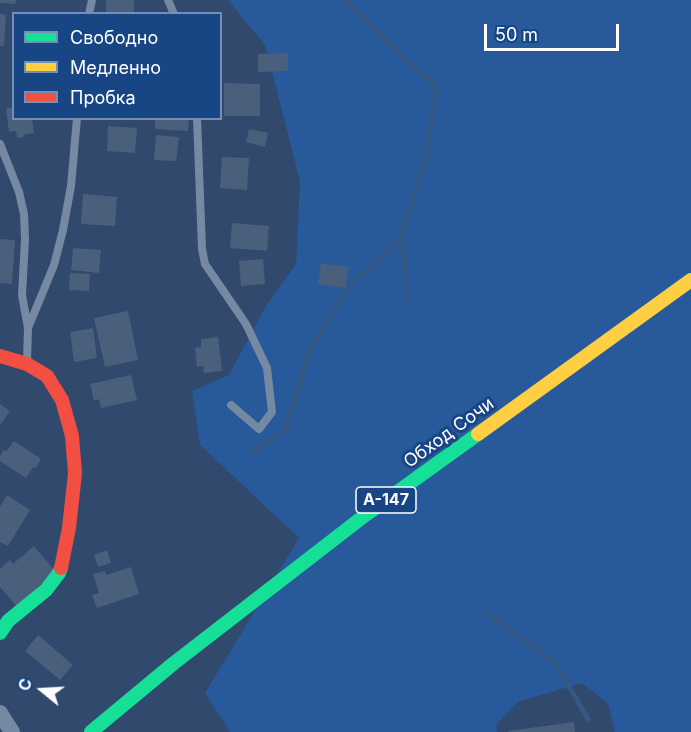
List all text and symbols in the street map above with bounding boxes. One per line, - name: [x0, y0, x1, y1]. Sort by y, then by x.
- legend: [12, 12, 222, 120]
- scale bar: [487, 12, 622, 50]
- text: 50 m: [495, 24, 538, 45]
- text: Свободно: [70, 27, 158, 48]
- text: Медленно: [70, 57, 161, 78]
- text: Пробка: [70, 87, 136, 108]
- street label: Обход Сочи: [400, 393, 498, 473]
- road number: А-147: [356, 487, 416, 513]
- north arrow: [12, 660, 72, 720]
- text: С: [14, 676, 36, 693]

